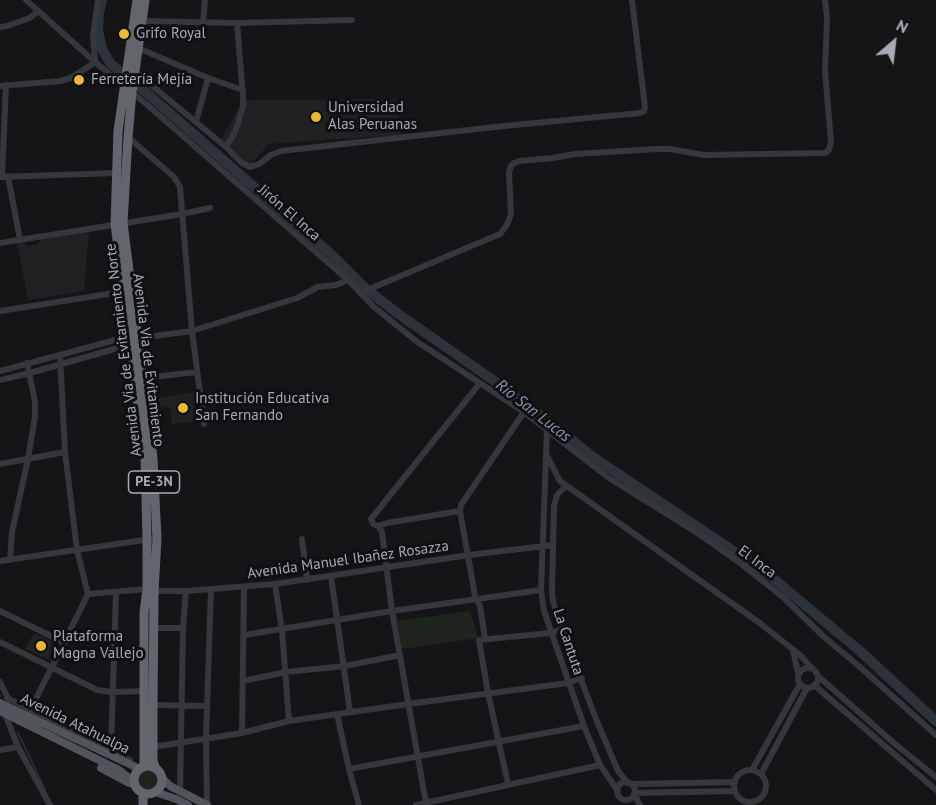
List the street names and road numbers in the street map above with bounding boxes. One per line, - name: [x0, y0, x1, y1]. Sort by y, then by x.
- street label: Jirón El Inca: [254, 181, 324, 245]
- street label: Avenida Vía de Evitamiento Norte: [102, 242, 146, 458]
- street label: Avenida Vía de Evitamiento: [128, 272, 168, 448]
- road number: PE-3N: [128, 471, 180, 493]
- street label: Avenida Manuel Ibañez Rosazza: [246, 537, 450, 583]
- street label: El Inca: [734, 542, 780, 582]
- street label: La Cantuta: [549, 607, 587, 677]
- street label: Avenida Atahualpa: [17, 690, 133, 758]

